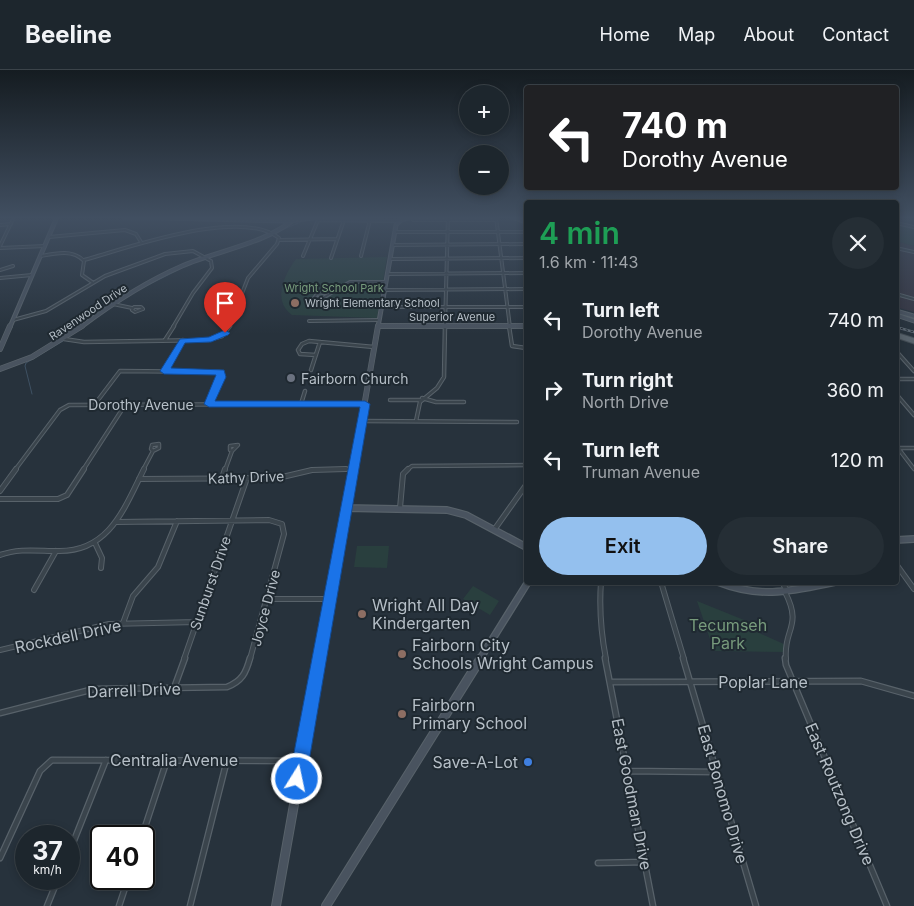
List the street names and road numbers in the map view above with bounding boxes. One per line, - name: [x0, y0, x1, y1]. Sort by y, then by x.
- street label: Ravenwood Drive: [46, 281, 130, 343]
- street label: Superior Avenue: [409, 310, 495, 324]
- street label: Dorothy Avenue: [88, 396, 194, 413]
- street label: Kathy Drive: [207, 467, 285, 487]
- street label: Sunburst Drive: [186, 534, 234, 632]
- street label: Joyce Drive: [247, 568, 283, 648]
- street label: Rockdell Drive: [13, 615, 123, 657]
- street label: Poplar Lane: [718, 672, 808, 692]
- street label: Darrell Drive: [87, 678, 181, 702]
- street label: East Goodman Drive: [607, 716, 657, 872]
- street label: East Routzong Drive: [801, 720, 879, 868]
- street label: East Bonomo Drive: [694, 722, 752, 866]
- street label: Centralia Avenue: [110, 750, 238, 770]

